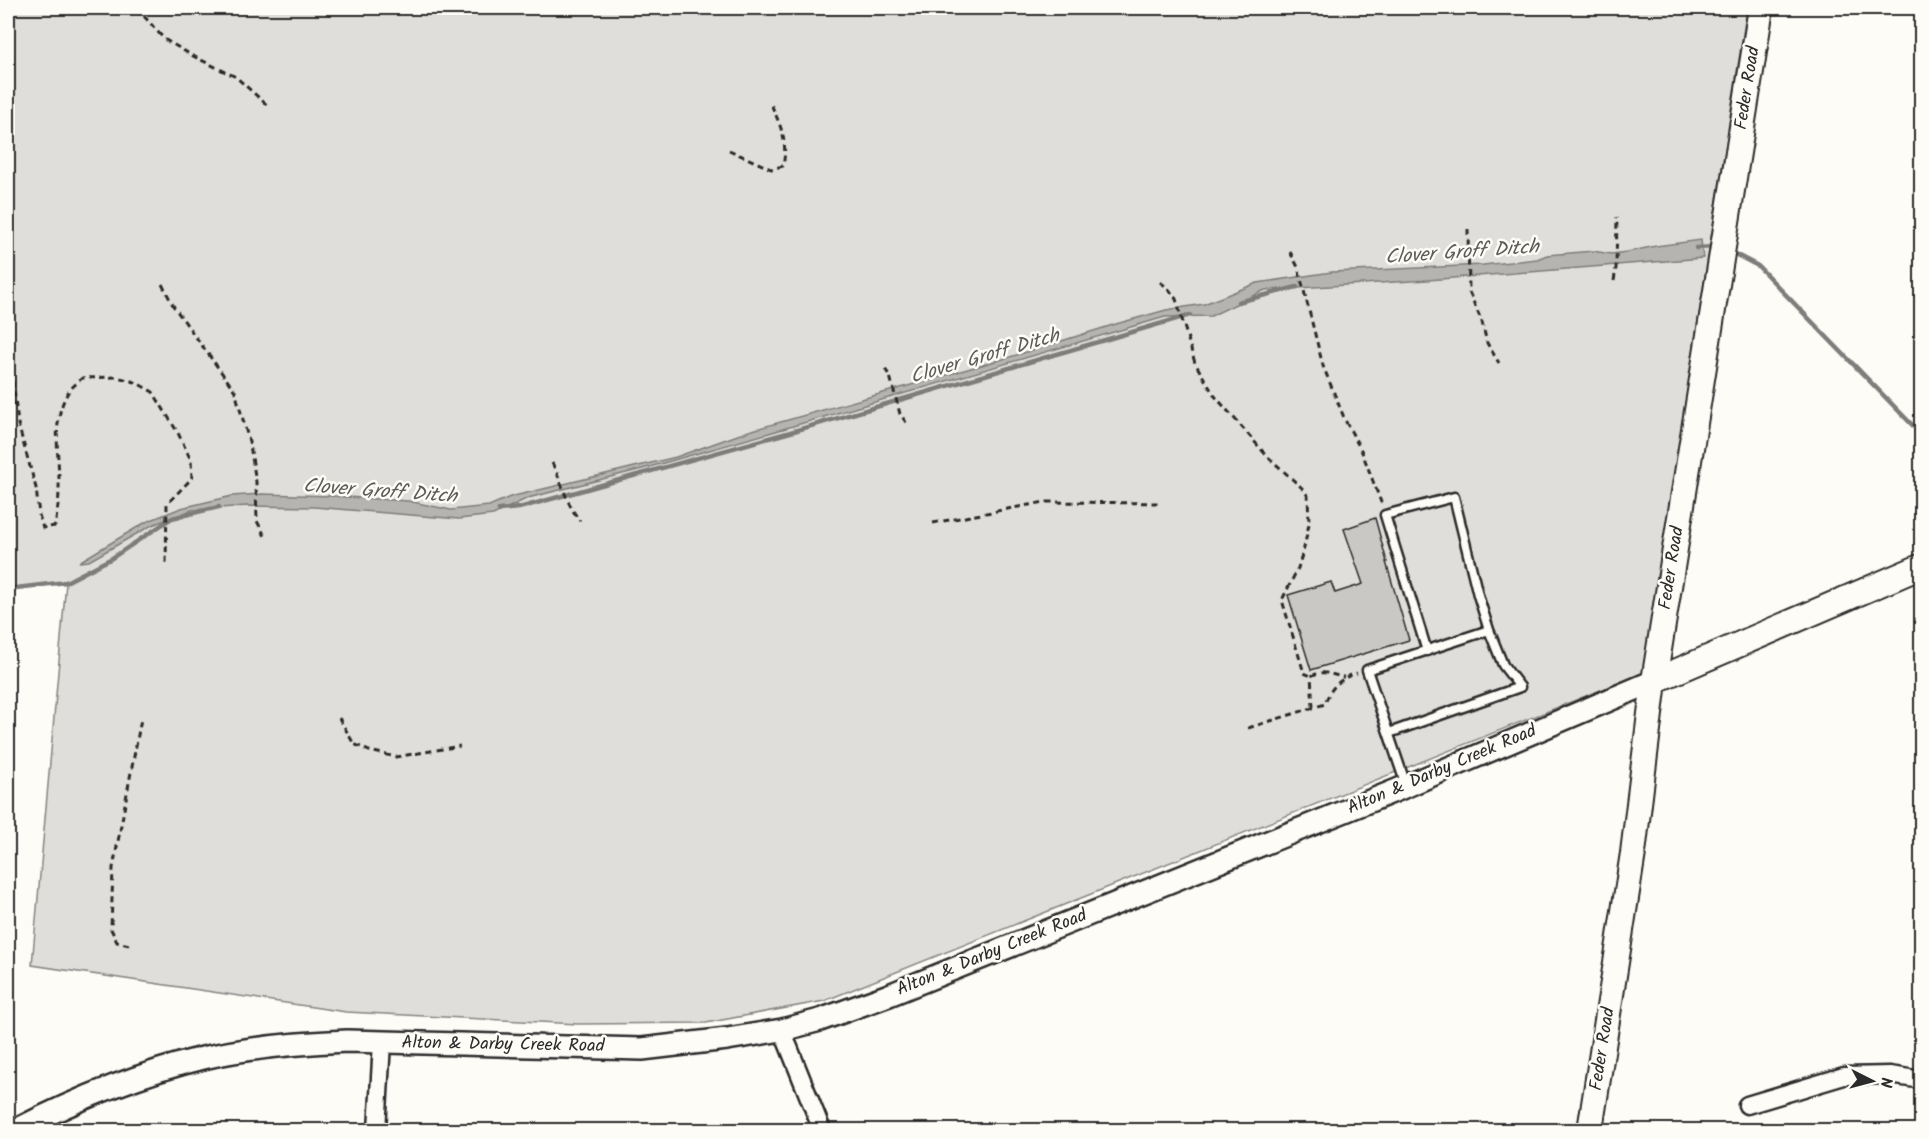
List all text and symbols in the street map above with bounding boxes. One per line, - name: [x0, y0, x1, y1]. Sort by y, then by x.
- street label: Feder Road: [1727, 43, 1769, 132]
- water label: Clover Groff Ditch: [1384, 232, 1542, 274]
- water label: Clover Groff Ditch: [907, 320, 1066, 394]
- water label: Clover Groff Ditch: [302, 471, 460, 513]
- street label: Feder Road: [1651, 523, 1693, 612]
- street label: Alton & Darby Creek Road: [1343, 717, 1542, 823]
- street label: Alton & Darby Creek Road: [892, 901, 1092, 1004]
- street label: Feder Road: [1582, 1004, 1624, 1093]
- street label: Alton & Darby Creek Road: [401, 1029, 606, 1061]
- north arrow: [1842, 1051, 1902, 1111]
- text: N: [1872, 1076, 1898, 1089]

